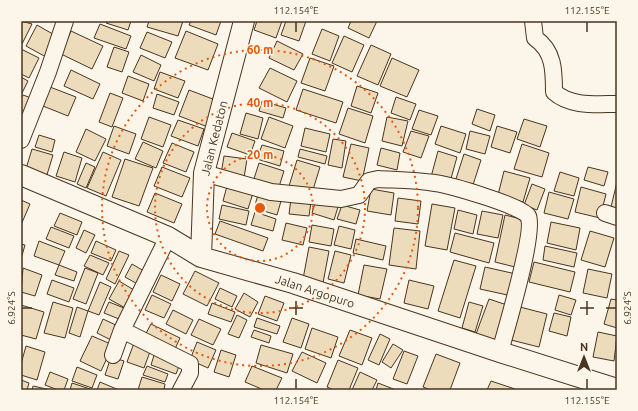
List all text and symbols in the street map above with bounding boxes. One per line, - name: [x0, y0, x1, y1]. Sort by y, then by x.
- text: 112.154°E: [273, 5, 319, 16]
- text: 112.155°E: [564, 5, 610, 16]
- text: 60 m: [247, 43, 273, 56]
- text: 40 m: [247, 96, 273, 109]
- street label: Jalan Kedaton: [198, 99, 230, 177]
- text: 20 m: [247, 148, 273, 161]
- centre of rings: [253, 201, 267, 215]
- street label: Jalan Argopuro: [274, 272, 356, 310]
- text: 6.924°S: [6, 291, 17, 325]
- text: 6.924°S: [622, 291, 633, 325]
- north arrow: [564, 337, 604, 377]
- text: N: [580, 341, 588, 353]
- text: 112.154°E: [273, 395, 319, 406]
- text: 112.155°E: [564, 395, 610, 406]

